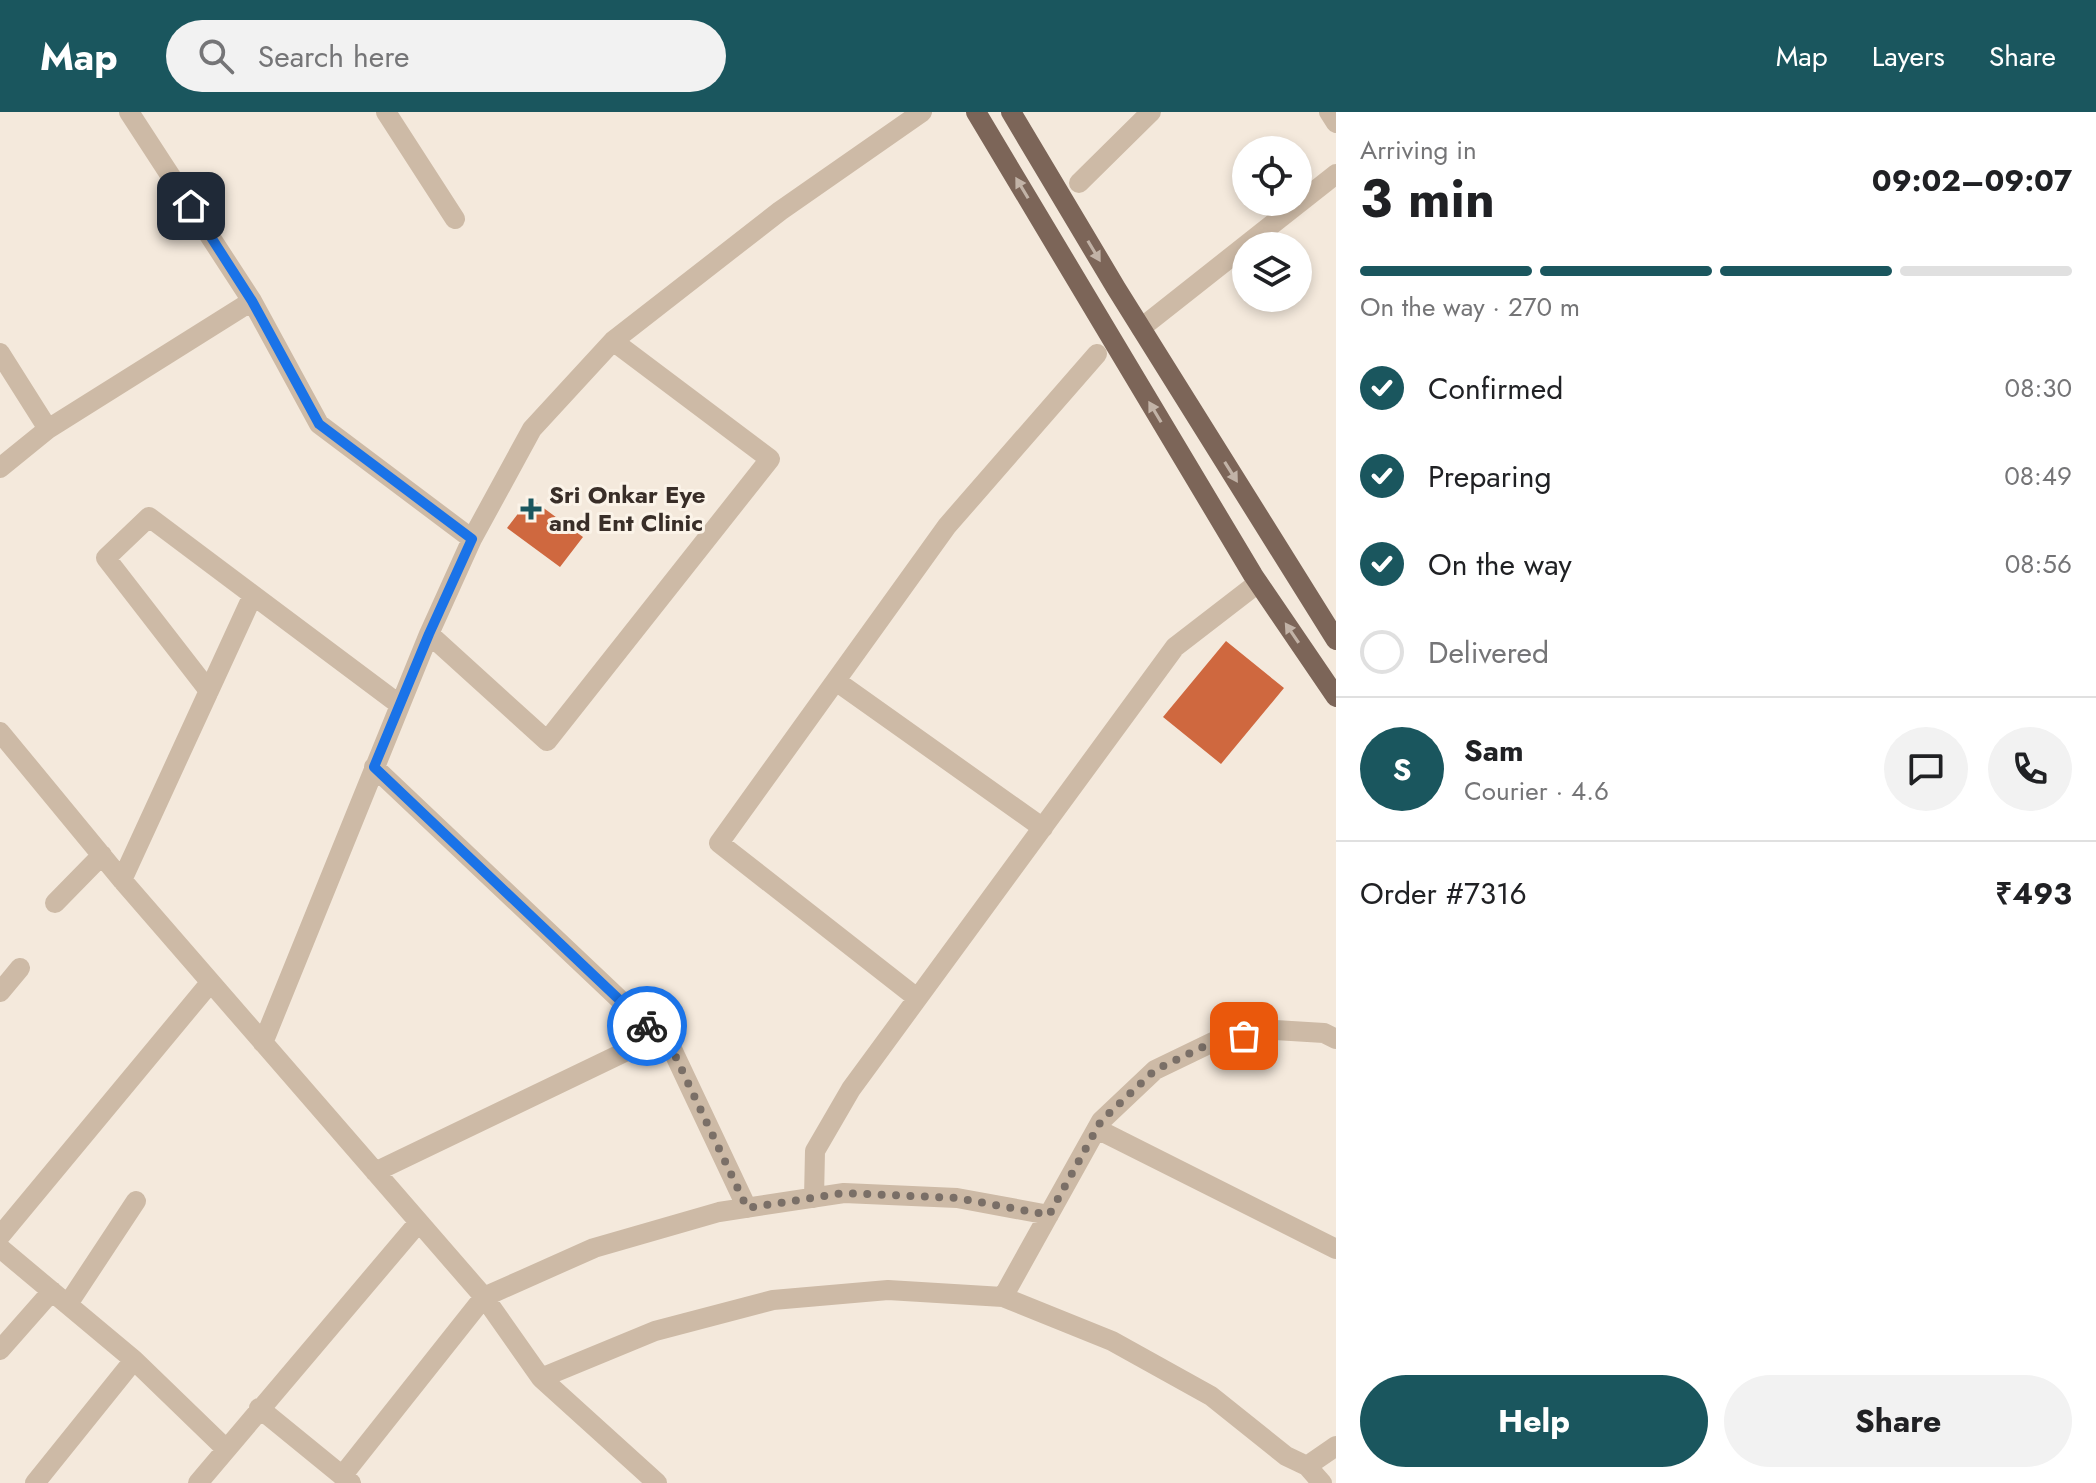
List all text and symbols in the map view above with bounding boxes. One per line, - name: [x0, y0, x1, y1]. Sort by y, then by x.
- search box: [166, 20, 726, 92]
- text: Map: [40, 29, 118, 84]
- icon: search: [194, 34, 238, 78]
- text: Search here: [258, 35, 410, 78]
- text: Map: [1776, 36, 1828, 77]
- text: Layers: [1872, 36, 1945, 77]
- text: Share: [1989, 36, 2056, 77]
- text: Arriving in: [1360, 131, 1477, 169]
- map controls: [1232, 136, 1312, 312]
- button: locate: [1232, 136, 1312, 216]
- text: 09:02–09:07: [1872, 159, 2072, 202]
- text: 3 min: [1360, 161, 1495, 237]
- pin: [157, 172, 225, 240]
- one-way arrow: [1015, 177, 1029, 199]
- icon: home: [169, 184, 213, 228]
- button: layers: [1232, 232, 1312, 312]
- one-way arrow: [1087, 240, 1101, 262]
- text: On the way · 270 m: [1360, 288, 1580, 326]
- icon: check: [1360, 366, 1404, 410]
- text: Confirmed: [1428, 367, 1563, 410]
- text: 08:30: [2005, 369, 2072, 407]
- one-way arrow: [1148, 401, 1162, 423]
- icon: check: [1360, 454, 1404, 498]
- text: Preparing: [1428, 455, 1552, 498]
- text: 08:49: [2004, 457, 2072, 495]
- one-way arrow: [1223, 461, 1237, 483]
- place label: Sri Onkar Eye and Ent Clinic: [549, 477, 705, 540]
- marker: Sri Onkar Eye and Ent Clinic: [520, 498, 542, 520]
- icon: check: [1360, 542, 1404, 586]
- text: On the way: [1428, 543, 1572, 586]
- text: 08:56: [2005, 545, 2072, 583]
- one-way arrow: [1285, 622, 1300, 643]
- text: Delivered: [1428, 631, 1549, 674]
- button: chat: [1884, 727, 1968, 811]
- button: phone: [1988, 727, 2072, 811]
- text: Sam: [1464, 729, 1524, 772]
- text: S: [1393, 748, 1411, 791]
- text: Courier · 4.6: [1464, 772, 1609, 810]
- text: Order #7316: [1360, 872, 1527, 915]
- text: ₹493: [1995, 872, 2072, 915]
- courier: [607, 986, 687, 1066]
- pin: [1210, 1002, 1278, 1070]
- icon: bike: [625, 1004, 669, 1048]
- icon: bag: [1222, 1014, 1266, 1058]
- button: Help: [1360, 1375, 1708, 1467]
- button: Share: [1724, 1375, 2072, 1467]

